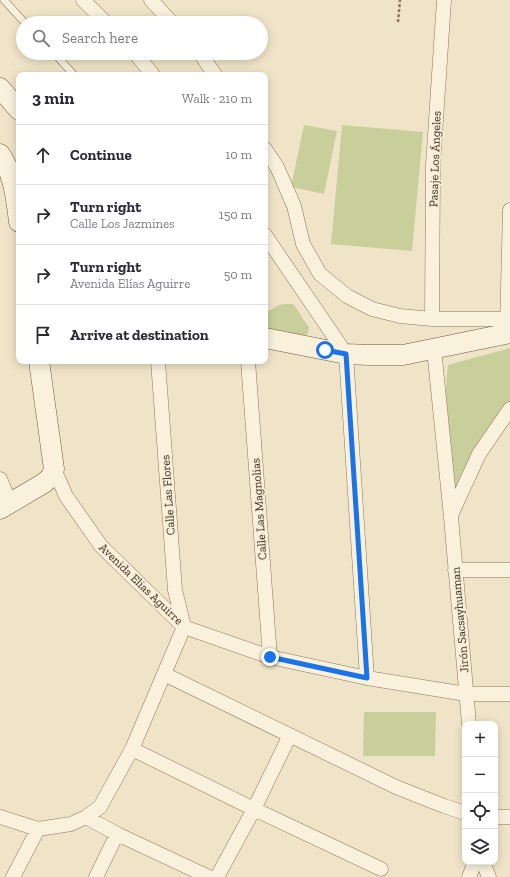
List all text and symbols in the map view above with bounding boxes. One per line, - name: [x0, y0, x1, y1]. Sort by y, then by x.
- search box: [16, 16, 268, 60]
- icon: search: [30, 27, 52, 49]
- text: Search here: [62, 29, 138, 47]
- text: 3 min: [32, 88, 74, 108]
- text: Walk · 210 m: [182, 91, 252, 106]
- street label: Pasaje Los Ángeles: [425, 111, 445, 207]
- icon: ahead: [32, 144, 54, 166]
- text: Continue: [70, 146, 132, 164]
- text: 10 m: [225, 147, 252, 162]
- text: Turn right: [70, 198, 141, 216]
- icon: right: [32, 204, 54, 226]
- text: 150 m: [219, 207, 252, 222]
- text: Calle Los Jazmines: [70, 216, 175, 231]
- text: Turn right: [70, 258, 141, 276]
- icon: right: [32, 264, 54, 286]
- text: 50 m: [224, 267, 252, 282]
- text: Avenida Elías Aguirre: [70, 276, 190, 291]
- icon: arrive: [32, 324, 54, 346]
- text: Arrive at destination: [70, 326, 209, 344]
- route start: [316, 341, 334, 359]
- street label: Calle Las Flores: [158, 454, 178, 536]
- street label: Calle Las Magnolias: [248, 458, 270, 560]
- street label: Avenida Elías Aguirre: [96, 540, 186, 628]
- street label: Jirón Sacsayhuaman: [448, 566, 472, 674]
- route end: [261, 648, 279, 666]
- map controls: [462, 721, 498, 865]
- button: +: [462, 721, 498, 757]
- button: −: [462, 757, 498, 793]
- button: locate: [462, 793, 498, 829]
- button: layers: [462, 829, 498, 865]

